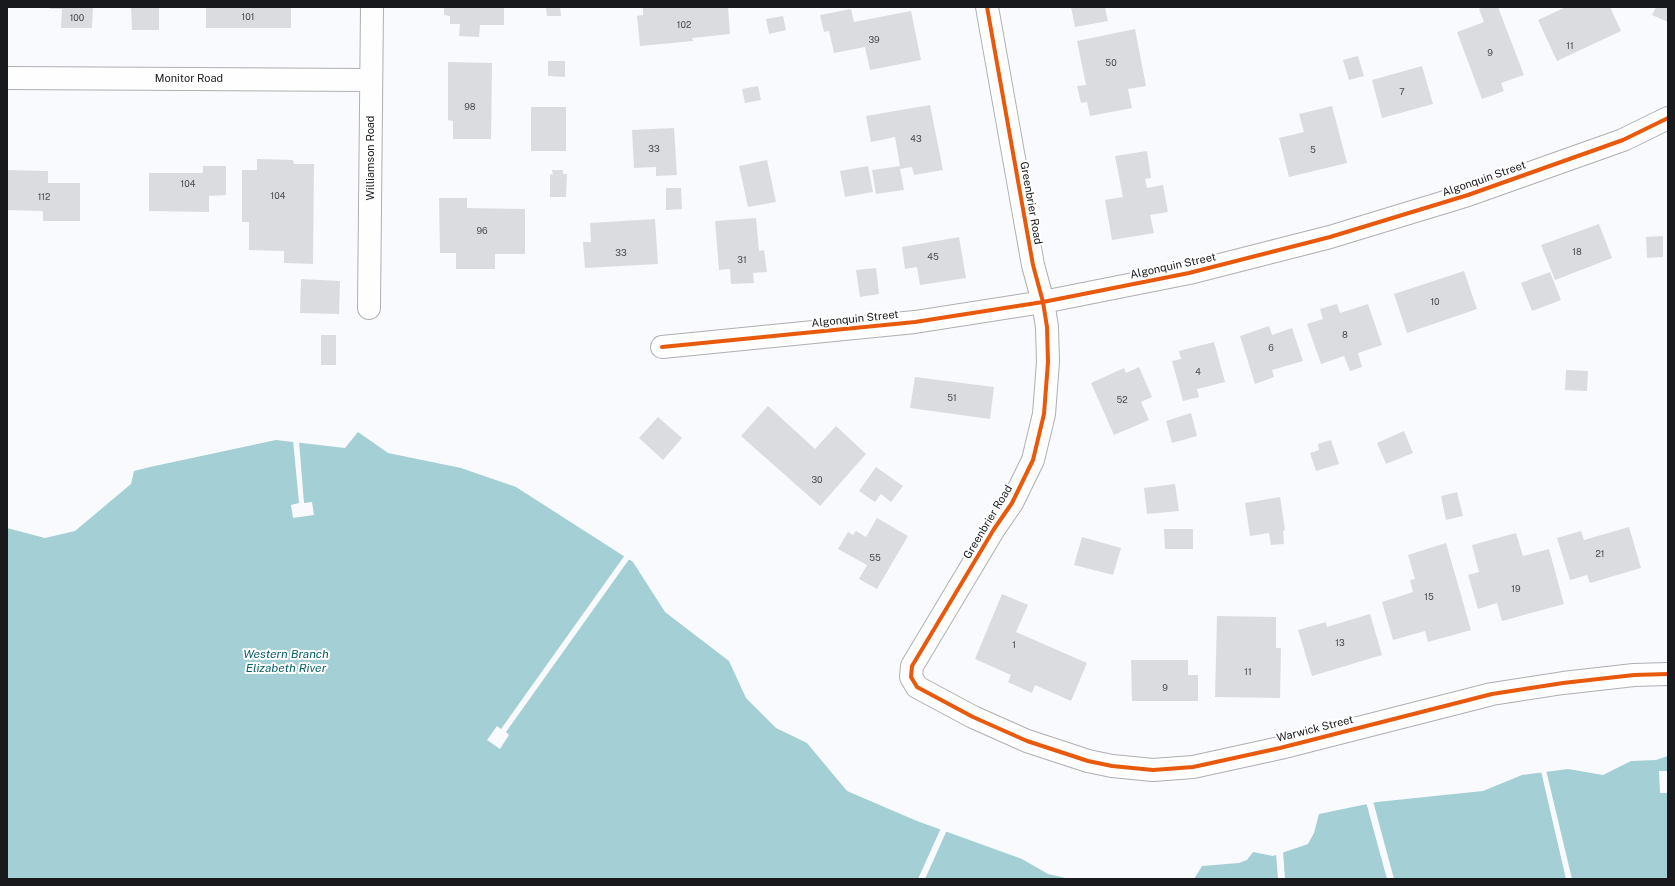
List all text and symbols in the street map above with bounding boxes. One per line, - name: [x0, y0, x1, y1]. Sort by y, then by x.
- house number: 101: [242, 12, 254, 22]
- house number: 100: [70, 13, 84, 23]
- house number: 102: [677, 20, 691, 30]
- house number: 39: [868, 35, 880, 45]
- house number: 11: [1566, 41, 1574, 51]
- house number: 9: [1487, 48, 1493, 58]
- house number: 50: [1105, 58, 1117, 68]
- street label: Monitor Road: [155, 72, 223, 86]
- house number: 7: [1399, 87, 1405, 97]
- house number: 98: [464, 102, 476, 112]
- street label: Williamson Road: [364, 116, 378, 200]
- house number: 43: [910, 134, 922, 144]
- house number: 33: [648, 144, 660, 154]
- house number: 5: [1310, 145, 1316, 155]
- street label: Algonquin Street: [1441, 159, 1527, 199]
- street label: Greenbrier Road: [1017, 161, 1045, 245]
- house number: 104: [181, 179, 195, 189]
- house number: 104: [271, 191, 285, 201]
- house number: 112: [38, 192, 50, 202]
- house number: 96: [476, 226, 488, 236]
- house number: 18: [1572, 247, 1582, 257]
- house number: 33: [615, 248, 627, 258]
- street label: Algonquin Street: [1129, 250, 1217, 282]
- house number: 45: [927, 252, 939, 262]
- house number: 31: [737, 255, 747, 265]
- house number: 10: [1430, 297, 1440, 307]
- street label: Algonquin Street: [811, 308, 899, 330]
- house number: 8: [1342, 330, 1348, 340]
- house number: 6: [1268, 343, 1274, 353]
- house number: 4: [1195, 367, 1201, 377]
- house number: 51: [947, 393, 957, 403]
- house number: 52: [1116, 395, 1128, 405]
- house number: 30: [811, 475, 823, 485]
- street label: Greenbrier Road: [961, 483, 1015, 561]
- house number: 21: [1595, 549, 1605, 559]
- house number: 55: [869, 553, 881, 563]
- house number: 19: [1511, 584, 1521, 594]
- house number: 15: [1424, 592, 1434, 602]
- house number: 13: [1335, 638, 1345, 648]
- house number: 1: [1012, 640, 1016, 650]
- water label: Western Branch Elizabeth River: [243, 647, 329, 675]
- house number: 11: [1244, 667, 1252, 677]
- house number: 9: [1162, 683, 1168, 693]
- street label: Warwick Street: [1275, 713, 1355, 745]

